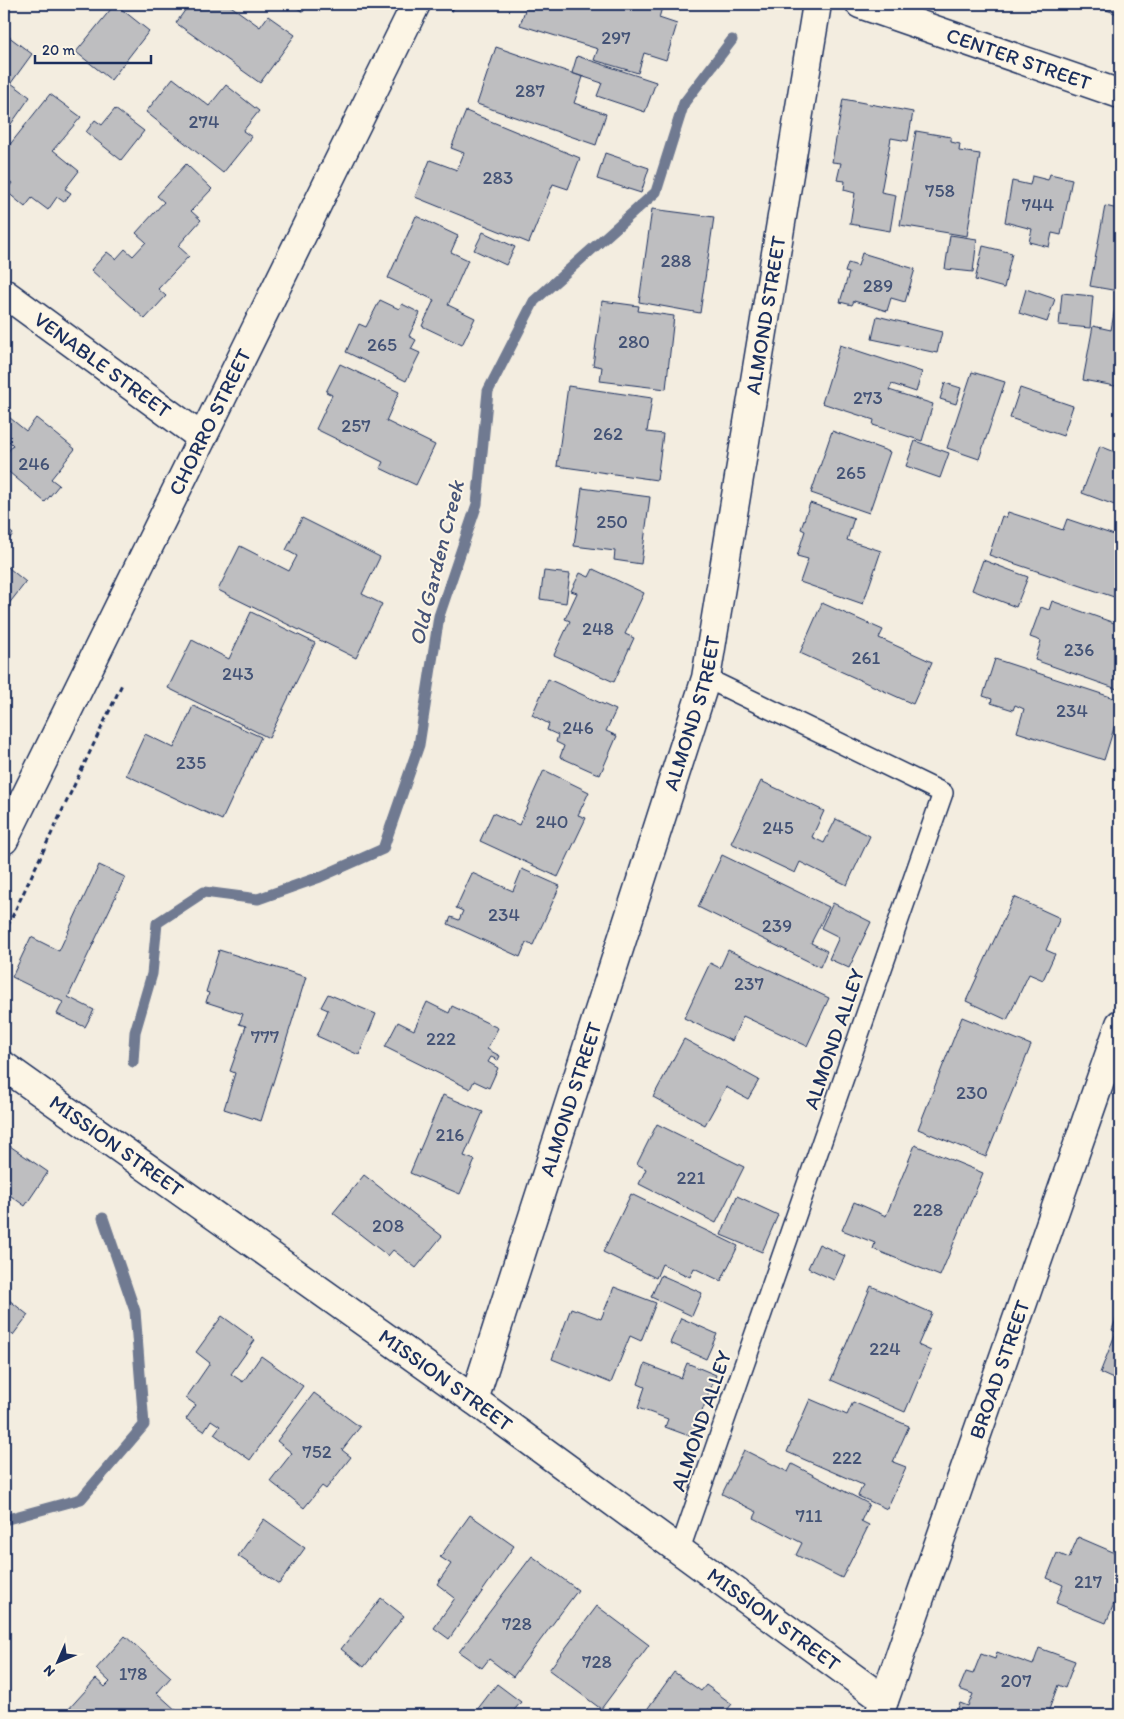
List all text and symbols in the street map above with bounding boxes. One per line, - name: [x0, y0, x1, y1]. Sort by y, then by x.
- street label: CENTER STREET: [943, 22, 1095, 95]
- house number: 297: [601, 26, 631, 49]
- scale bar: [35, 32, 151, 64]
- text: 20 m: [42, 41, 76, 59]
- house number: 287: [515, 79, 545, 102]
- house number: 274: [189, 110, 219, 133]
- house number: 283: [483, 166, 513, 189]
- house number: 758: [925, 179, 955, 202]
- house number: 744: [1022, 193, 1054, 216]
- street label: ALMOND STREET: [740, 234, 791, 396]
- house number: 288: [661, 249, 691, 272]
- house number: 289: [863, 274, 893, 297]
- street label: VENABLE STREET: [29, 306, 176, 423]
- house number: 280: [618, 330, 650, 353]
- house number: 265: [367, 333, 397, 356]
- street label: CHORRO STREET: [163, 344, 256, 499]
- house number: 273: [853, 386, 883, 409]
- house number: 257: [341, 414, 371, 437]
- house number: 262: [593, 422, 623, 445]
- house number: 246: [18, 452, 50, 475]
- house number: 265: [836, 461, 866, 484]
- water label: Old Garden Creek: [403, 476, 470, 648]
- house number: 250: [596, 510, 628, 533]
- house number: 248: [582, 617, 614, 640]
- street label: ALMOND STREET: [658, 633, 725, 794]
- house number: 236: [1064, 638, 1094, 661]
- house number: 261: [852, 646, 881, 669]
- house number: 243: [222, 662, 254, 685]
- house number: 234: [1056, 699, 1088, 722]
- house number: 246: [562, 716, 594, 739]
- house number: 235: [176, 751, 206, 774]
- house number: 240: [535, 810, 569, 833]
- house number: 245: [762, 816, 794, 839]
- house number: 234: [488, 903, 520, 926]
- house number: 239: [762, 914, 792, 937]
- street label: ALMOND ALLEY: [798, 965, 869, 1112]
- house number: 237: [734, 972, 764, 995]
- street label: ALMOND STREET: [534, 1019, 607, 1179]
- house number: 777: [251, 1025, 279, 1048]
- house number: 222: [426, 1027, 456, 1050]
- house number: 230: [956, 1081, 988, 1104]
- street label: MISSION STREET: [45, 1089, 189, 1202]
- house number: 216: [436, 1123, 464, 1146]
- house number: 221: [677, 1166, 706, 1189]
- house number: 228: [913, 1198, 943, 1221]
- house number: 208: [372, 1214, 404, 1237]
- street label: BROAD STREET: [963, 1296, 1035, 1442]
- street label: MISSION STREET: [374, 1323, 518, 1436]
- house number: 224: [869, 1337, 901, 1360]
- street label: ALMOND ALLEY: [665, 1347, 736, 1494]
- house number: 752: [302, 1440, 332, 1463]
- house number: 222: [832, 1446, 862, 1469]
- house number: 711: [795, 1504, 823, 1527]
- street label: MISSION STREET: [703, 1562, 846, 1676]
- house number: 217: [1074, 1570, 1102, 1593]
- house number: 728: [502, 1612, 532, 1635]
- north arrow: [32, 1636, 82, 1686]
- house number: 728: [582, 1650, 612, 1673]
- text: N: [40, 1661, 59, 1680]
- house number: 178: [119, 1662, 147, 1685]
- house number: 207: [1000, 1669, 1032, 1692]

